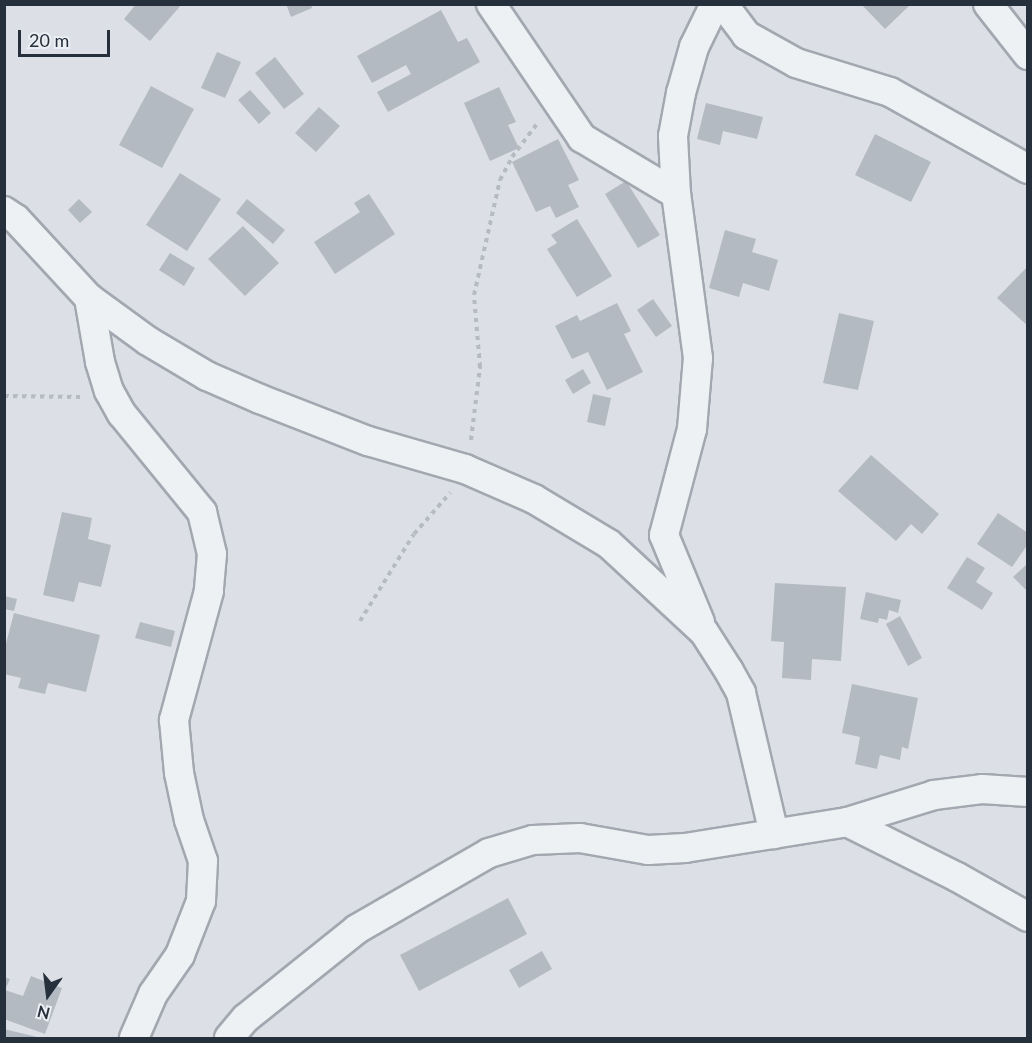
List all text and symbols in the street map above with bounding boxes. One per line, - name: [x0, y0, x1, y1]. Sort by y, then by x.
- scale bar: [21, 18, 112, 56]
- text: 20 m: [29, 29, 69, 51]
- north arrow: [18, 965, 78, 1025]
- text: N: [35, 1002, 52, 1024]

